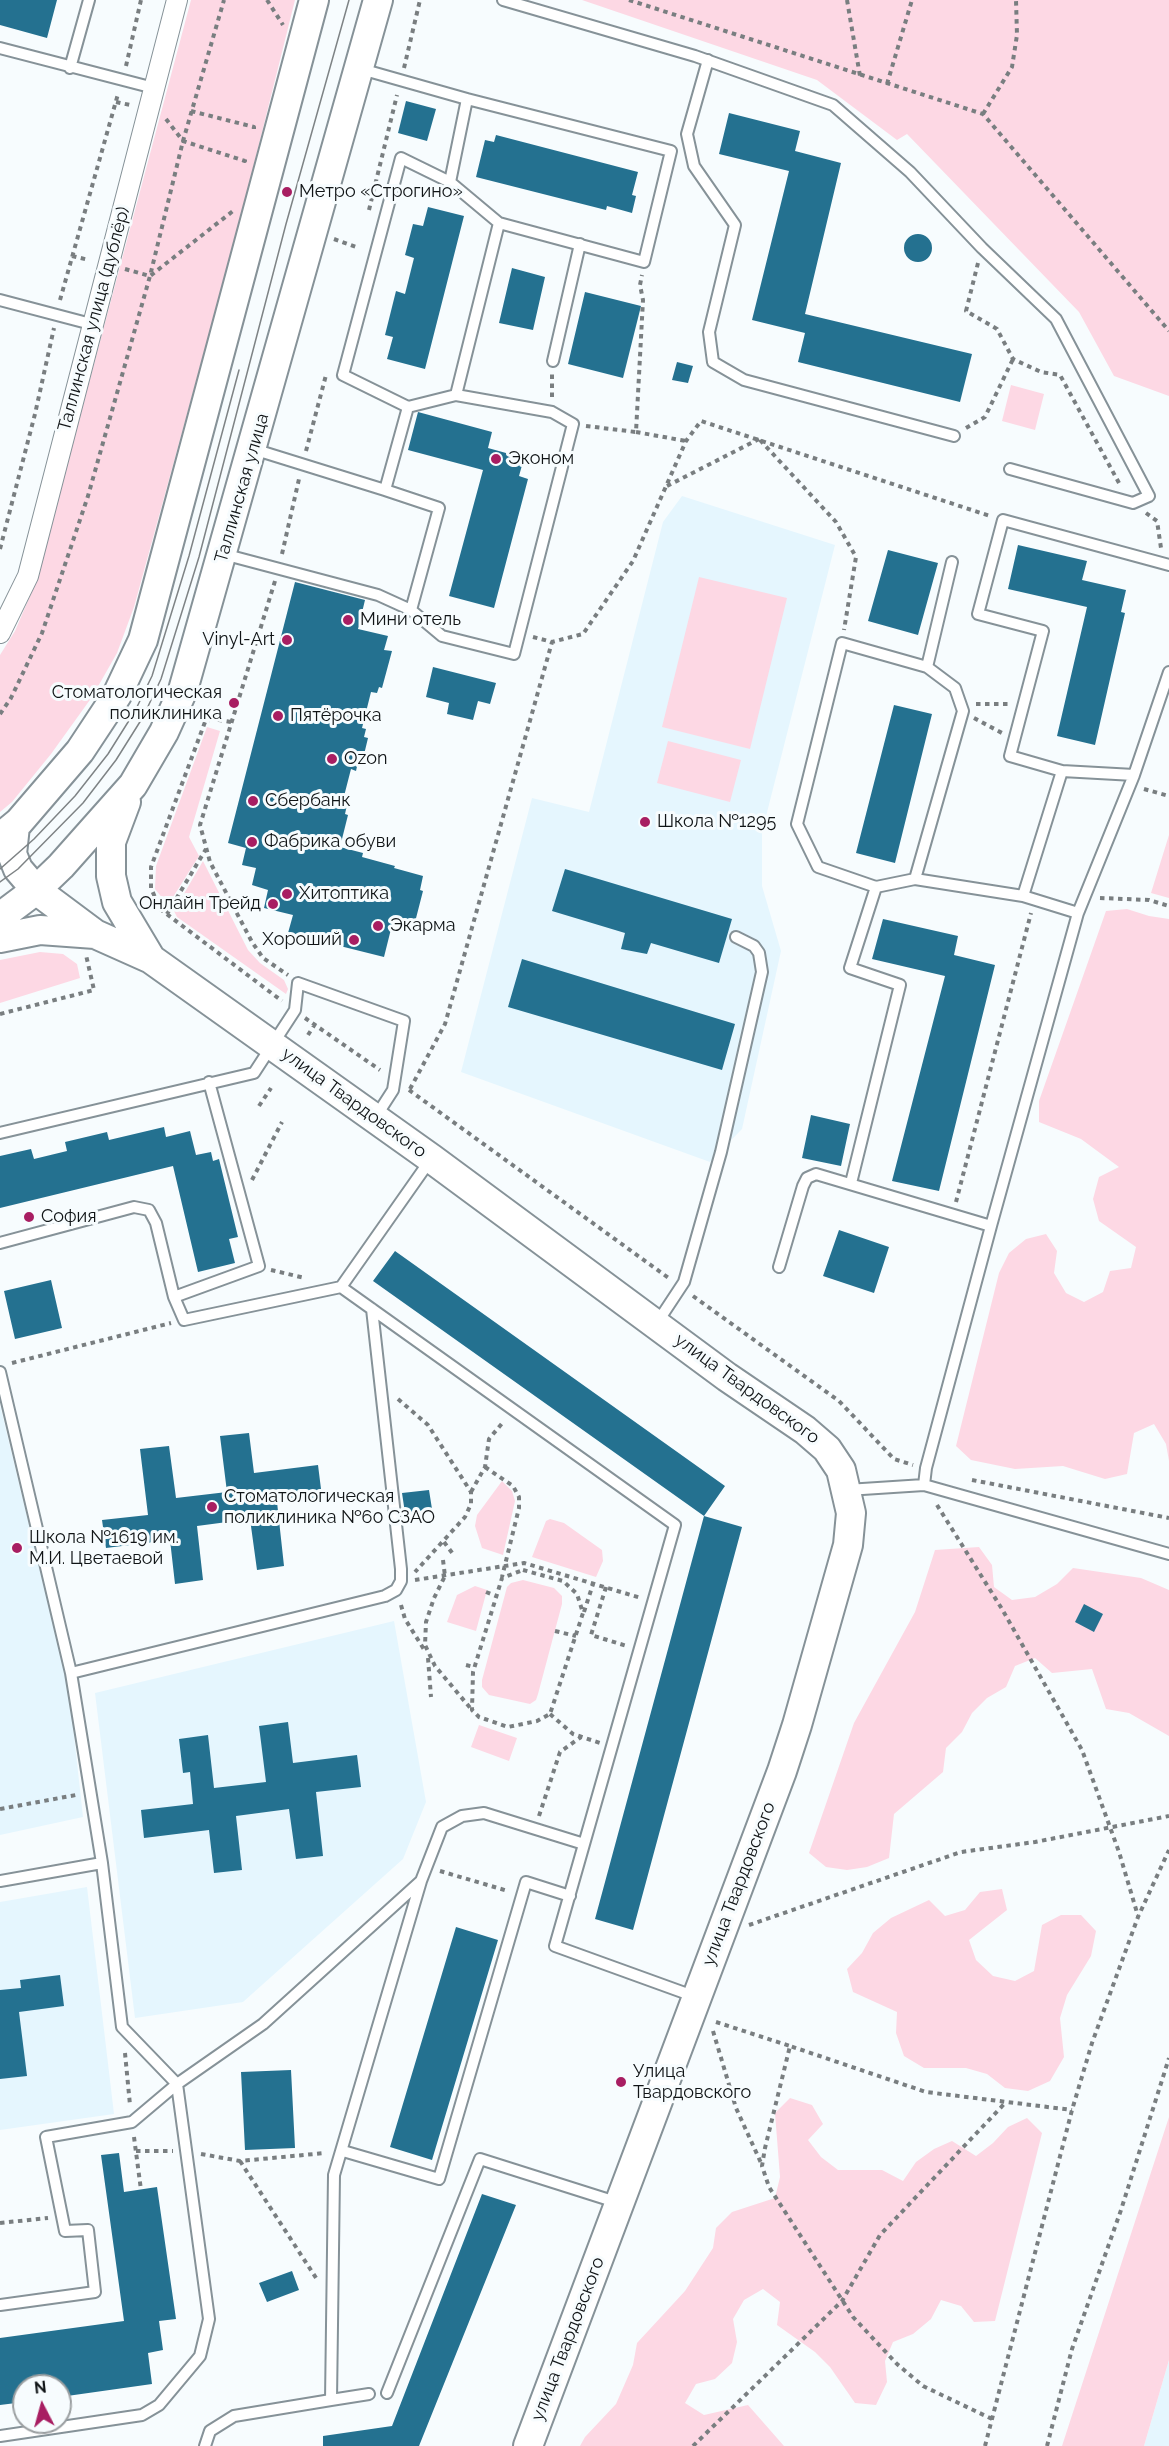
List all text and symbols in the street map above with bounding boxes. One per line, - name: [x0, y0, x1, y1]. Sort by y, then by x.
- place label: Метро «Строгино»: [299, 181, 463, 203]
- marker: Метро «Строгино»: [280, 185, 294, 199]
- street label: Таллинская улица (дублёр): [54, 204, 134, 434]
- street label: Таллинская улица: [210, 411, 274, 565]
- place label: Эконом: [508, 448, 574, 470]
- marker: Эконом: [489, 452, 503, 466]
- place label: Мини отель: [360, 609, 461, 631]
- marker: Мини отель: [341, 613, 355, 627]
- place label: Vinyl-Art: [202, 629, 275, 651]
- marker: Vinyl-Art: [280, 633, 294, 647]
- place label: Стоматологическая поликлиника: [52, 682, 222, 724]
- marker: Стоматологическая поликлиника: [227, 696, 241, 710]
- place label: Пятёрочка: [290, 705, 382, 727]
- marker: Пятёрочка: [271, 709, 285, 723]
- place label: Ozon: [344, 748, 387, 770]
- marker: Ozon: [325, 752, 339, 766]
- place label: Сбербанк: [265, 790, 351, 812]
- marker: Сбербанк: [246, 794, 260, 808]
- place label: Школа №1295: [657, 811, 776, 833]
- marker: Школа №1295: [638, 815, 652, 829]
- place label: Фабрика обуви: [264, 831, 396, 853]
- marker: Фабрика обуви: [245, 835, 259, 849]
- place label: Хитоптика: [299, 883, 389, 905]
- marker: Хитоптика: [280, 887, 294, 901]
- place label: Онлайн Трейд: [139, 893, 261, 915]
- marker: Онлайн Трейд: [266, 897, 280, 911]
- place label: Экарма: [390, 915, 455, 937]
- marker: Экарма: [371, 919, 385, 933]
- place label: Хороший: [262, 929, 342, 951]
- marker: Хороший: [347, 933, 361, 947]
- street label: улица Твардовского: [277, 1043, 431, 1163]
- place label: София: [41, 1206, 97, 1228]
- marker: София: [22, 1210, 36, 1224]
- street label: улица Твардовского: [670, 1329, 824, 1449]
- place label: Стоматологическая поликлиника №60 СЗАО: [224, 1486, 435, 1528]
- marker: Стоматологическая поликлиника №60 СЗАО: [205, 1500, 219, 1514]
- place label: Школа №1619 им. М.И. Цветаевой: [29, 1527, 179, 1570]
- marker: Школа №1619 им. М.И. Цветаевой: [10, 1541, 24, 1555]
- street label: улица Твардовского: [698, 1799, 780, 1969]
- place label: Улица Твардовского: [633, 2061, 751, 2104]
- marker: Улица Твардовского: [614, 2075, 628, 2089]
- street label: улица Твардовского: [527, 2254, 609, 2424]
- north arrow: [12, 2374, 72, 2434]
- text: N: [33, 2378, 47, 2398]

